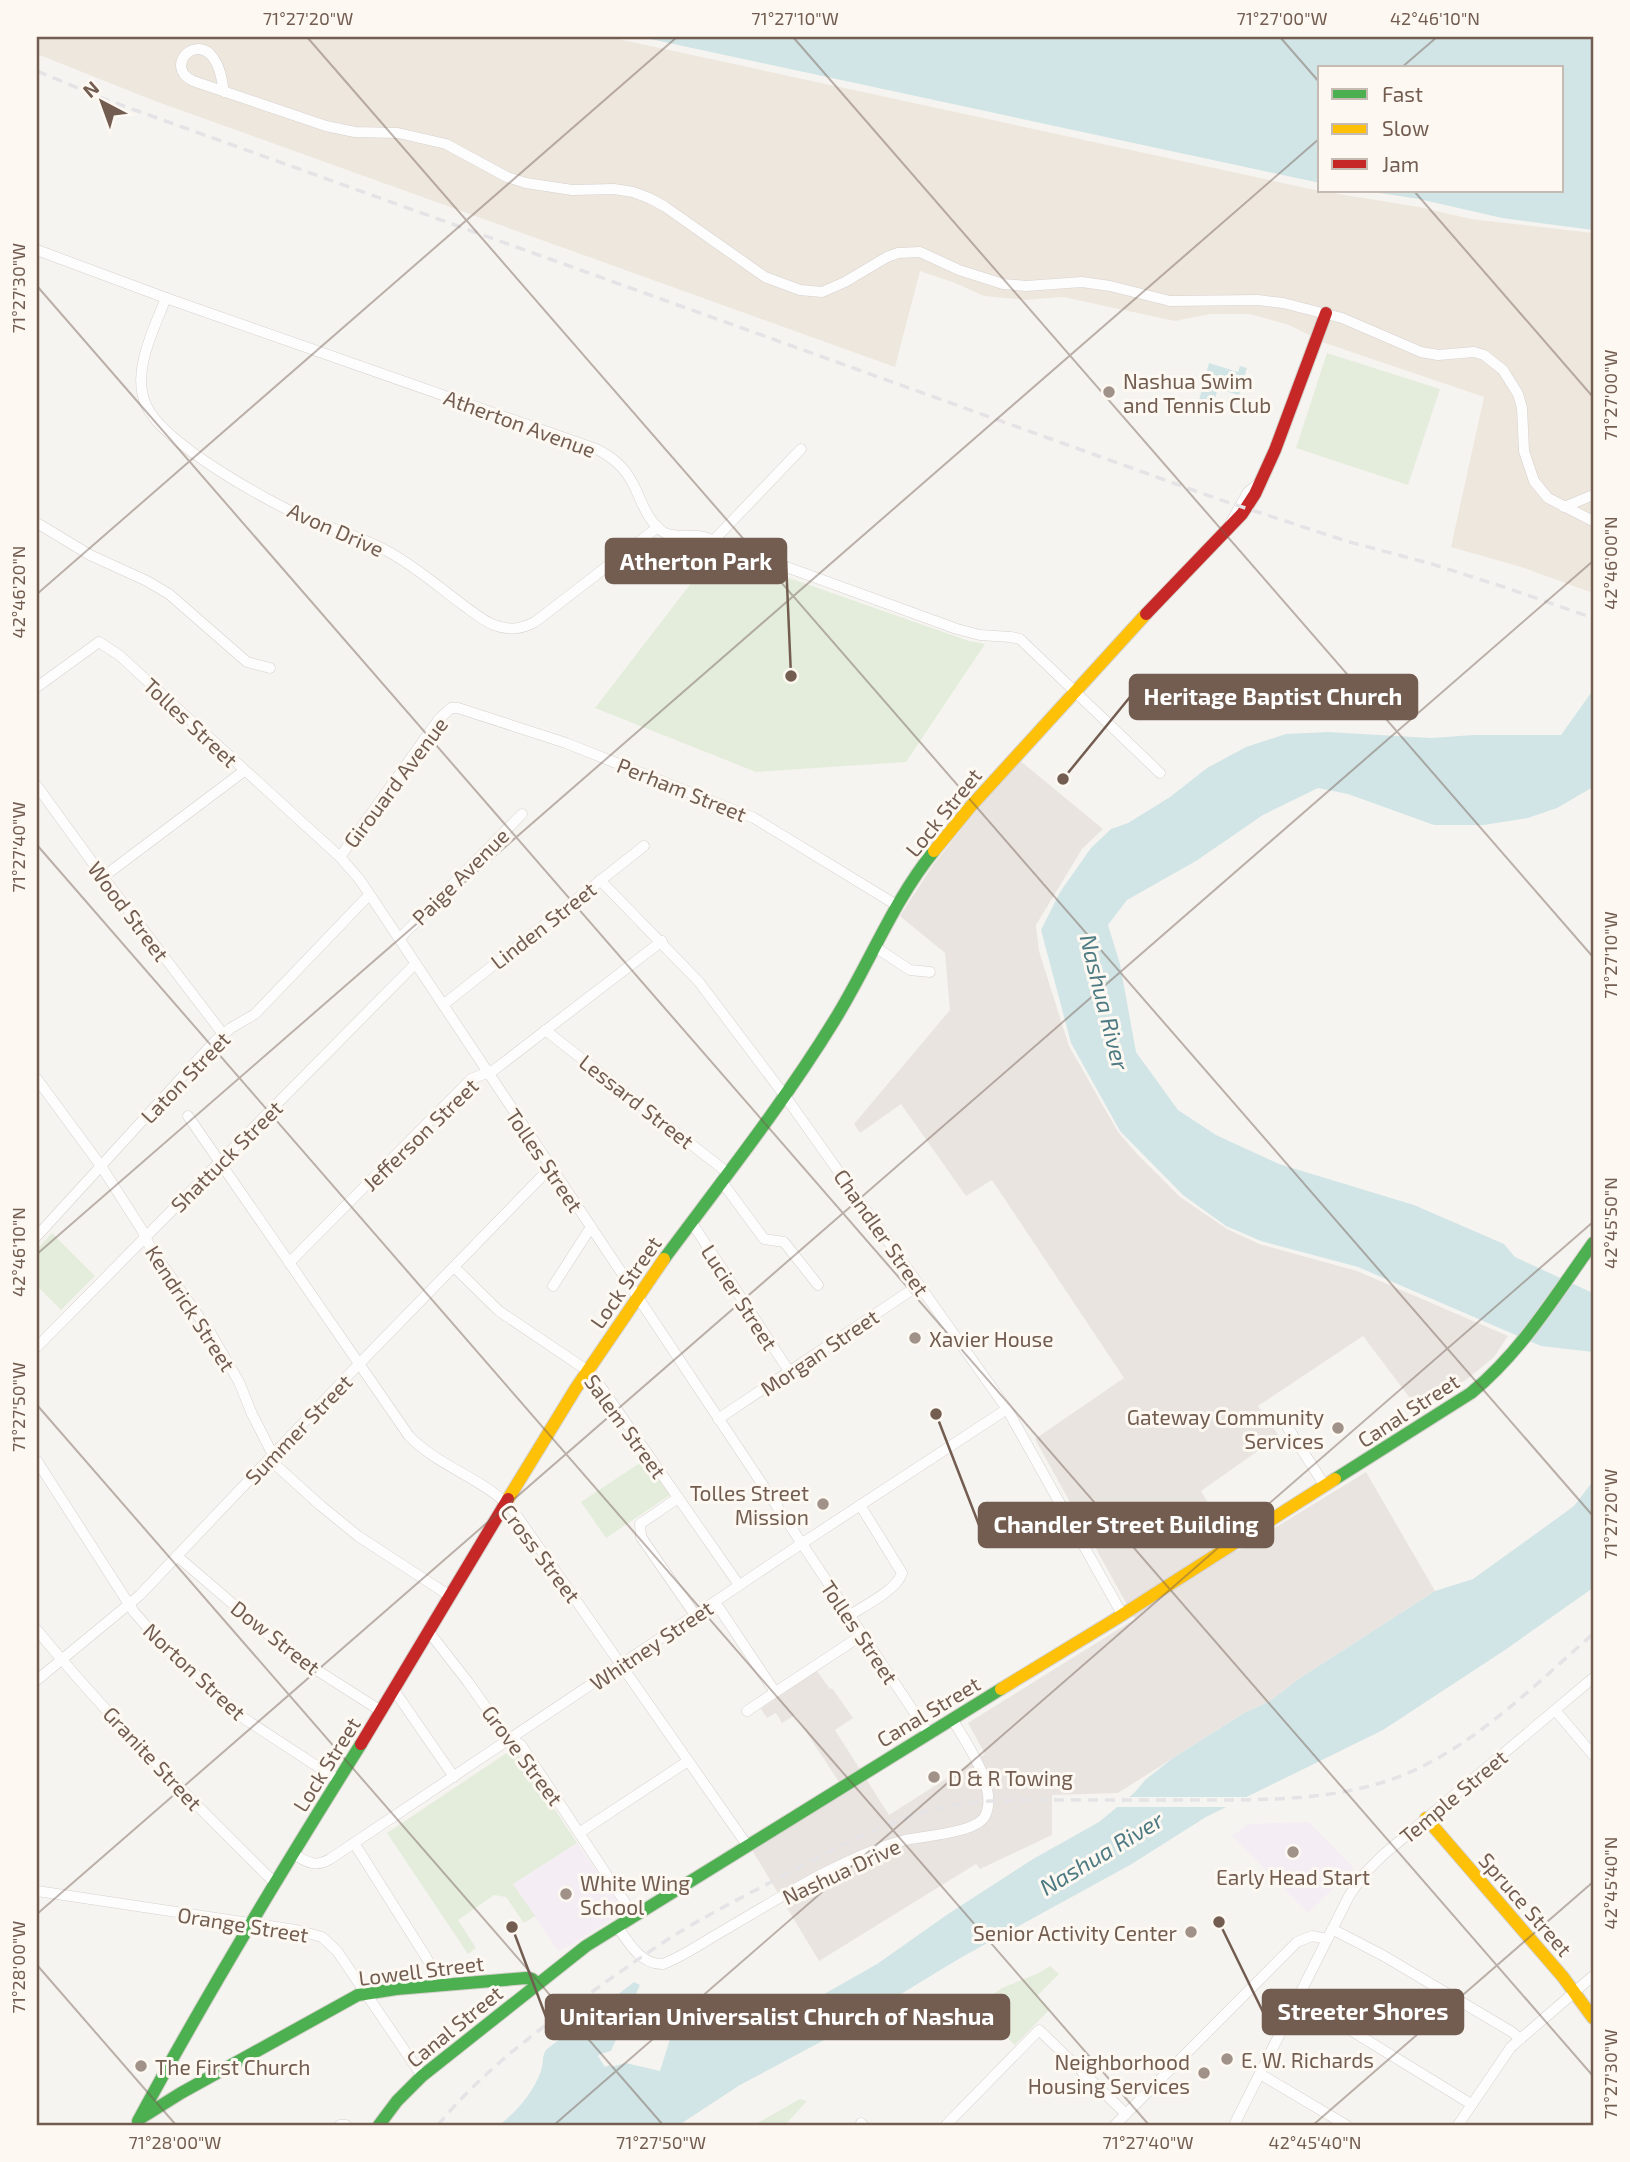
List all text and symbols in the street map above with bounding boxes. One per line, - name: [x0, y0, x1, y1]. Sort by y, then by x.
- text: 71°27'20"W: [263, 7, 353, 29]
- text: 71°27'10"W: [751, 7, 839, 29]
- text: 71°27'00"W: [1236, 7, 1328, 29]
- text: 42°46'10"N: [1390, 7, 1480, 29]
- north arrow: [66, 66, 136, 136]
- legend: [1318, 66, 1564, 192]
- text: N: [78, 76, 103, 102]
- text: Fast: [1382, 81, 1423, 106]
- text: Slow: [1382, 115, 1429, 140]
- text: Jam: [1382, 151, 1419, 176]
- text: 71°27'30"W: [7, 243, 29, 333]
- text: 71°27'00"W: [1599, 349, 1621, 441]
- place label: Nashua Swim and Tennis Club: [1123, 368, 1271, 417]
- street label: Atherton Avenue: [441, 384, 599, 462]
- marker: Nashua Swim and Tennis Club: [1101, 384, 1117, 400]
- street label: Avon Drive: [284, 497, 388, 561]
- text: 42°46'00"N: [1599, 516, 1621, 610]
- callout: Atherton Park: [606, 539, 786, 583]
- text: 42°46'20"N: [7, 546, 29, 638]
- text: Atherton Park: [620, 547, 772, 575]
- street label: Tolles Street: [139, 672, 243, 772]
- callout: Heritage Baptist Church: [1130, 675, 1417, 719]
- text: Heritage Baptist Church: [1144, 682, 1402, 710]
- street label: Girouard Avenue: [338, 712, 452, 852]
- street label: Perham Street: [614, 752, 750, 826]
- street label: Lock Street: [900, 763, 986, 861]
- text: 71°27'40"W: [7, 802, 29, 893]
- street label: Paige Avenue: [406, 822, 514, 930]
- street label: Wood Street: [83, 856, 175, 966]
- street label: Linden Street: [485, 876, 601, 974]
- text: 71°27'10"W: [1599, 911, 1621, 999]
- water label: Nashua River: [1075, 931, 1136, 1074]
- street label: Laton Street: [135, 1026, 235, 1128]
- street label: Lessard Street: [575, 1049, 699, 1153]
- street label: Jefferson Street: [357, 1073, 483, 1195]
- street label: Shattuck Street: [165, 1095, 287, 1217]
- street label: Tolles Street: [501, 1104, 589, 1216]
- street label: Chandler Street: [829, 1164, 935, 1300]
- text: 42°45'50"N: [1599, 1177, 1621, 1269]
- text: 42°46'10"N: [7, 1207, 29, 1297]
- street label: Lock Street: [584, 1231, 666, 1333]
- street label: Kendrick Street: [141, 1240, 241, 1376]
- street label: Lucier Street: [697, 1240, 783, 1354]
- street label: Morgan Street: [755, 1303, 883, 1401]
- place label: Xavier House: [929, 1326, 1054, 1351]
- marker: Xavier House: [907, 1330, 923, 1346]
- text: 71°27'50"W: [7, 1362, 29, 1452]
- street label: Canal Street: [1353, 1368, 1463, 1452]
- street label: Summer Street: [239, 1369, 357, 1489]
- street label: Salem Street: [580, 1369, 672, 1483]
- place label: Gateway Community Services: [1127, 1404, 1324, 1453]
- marker: Gateway Community Services: [1330, 1420, 1346, 1436]
- text: 71°27'20"W: [1599, 1469, 1621, 1559]
- place label: Tolles Street Mission: [690, 1480, 809, 1529]
- marker: Tolles Street Mission: [815, 1496, 831, 1512]
- street label: Cross Street: [496, 1499, 586, 1607]
- callout: Chandler Street Building: [979, 1503, 1273, 1547]
- text: Chandler Street Building: [993, 1510, 1259, 1538]
- street label: Tolles Street: [816, 1576, 904, 1688]
- street label: Dow Street: [227, 1595, 325, 1679]
- street label: Whitney Street: [585, 1595, 717, 1695]
- street label: Norton Street: [139, 1617, 251, 1725]
- street label: Canal Street: [872, 1670, 984, 1752]
- street label: Grove Street: [477, 1700, 569, 1810]
- street label: Granite Street: [99, 1701, 207, 1815]
- street label: Lock Street: [287, 1712, 365, 1816]
- street label: Temple Street: [1394, 1744, 1512, 1848]
- place label: D & R Towing: [948, 1765, 1073, 1790]
- marker: D & R Towing: [926, 1769, 942, 1785]
- water label: Nashua River: [1034, 1805, 1169, 1901]
- street label: Nashua Drive: [778, 1833, 904, 1909]
- text: 42°45'40"N: [1599, 1837, 1621, 1929]
- marker: Early Head Start: [1285, 1844, 1301, 1860]
- street label: Spruce Street: [1474, 1847, 1578, 1961]
- place label: Early Head Start: [1216, 1864, 1370, 1889]
- place label: White Wing School: [580, 1870, 690, 1919]
- marker: White Wing School: [558, 1886, 574, 1902]
- street label: Orange Street: [176, 1901, 310, 1947]
- place label: Senior Activity Center: [973, 1920, 1178, 1945]
- text: 71°28'00"W: [7, 1921, 29, 2013]
- marker: Senior Activity Center: [1183, 1924, 1199, 1940]
- street label: Lowell Street: [357, 1950, 485, 1990]
- street label: Canal Street: [401, 1980, 507, 2072]
- callout: Streeter Shores: [1263, 1990, 1463, 2034]
- callout: Unitarian Universalist Church of Nashua: [546, 1995, 1009, 2039]
- text: Streeter Shores: [1278, 1997, 1448, 2025]
- text: Unitarian Universalist Church of Nashua: [560, 2002, 994, 2030]
- text: 71°27'30"W: [1599, 2029, 1621, 2119]
- place label: E. W. Richards: [1241, 2047, 1374, 2072]
- place label: Neighborhood Housing Services: [1028, 2049, 1190, 2098]
- marker: E. W. Richards: [1219, 2051, 1235, 2067]
- place label: The First Church: [155, 2054, 310, 2079]
- marker: The First Church: [133, 2058, 149, 2074]
- marker: Neighborhood Housing Services: [1196, 2065, 1212, 2081]
- text: 71°28'00"W: [129, 2131, 221, 2153]
- text: 71°27'50"W: [616, 2131, 706, 2153]
- text: 71°27'40"W: [1103, 2131, 1194, 2153]
- text: 42°45'40"N: [1269, 2131, 1361, 2153]

